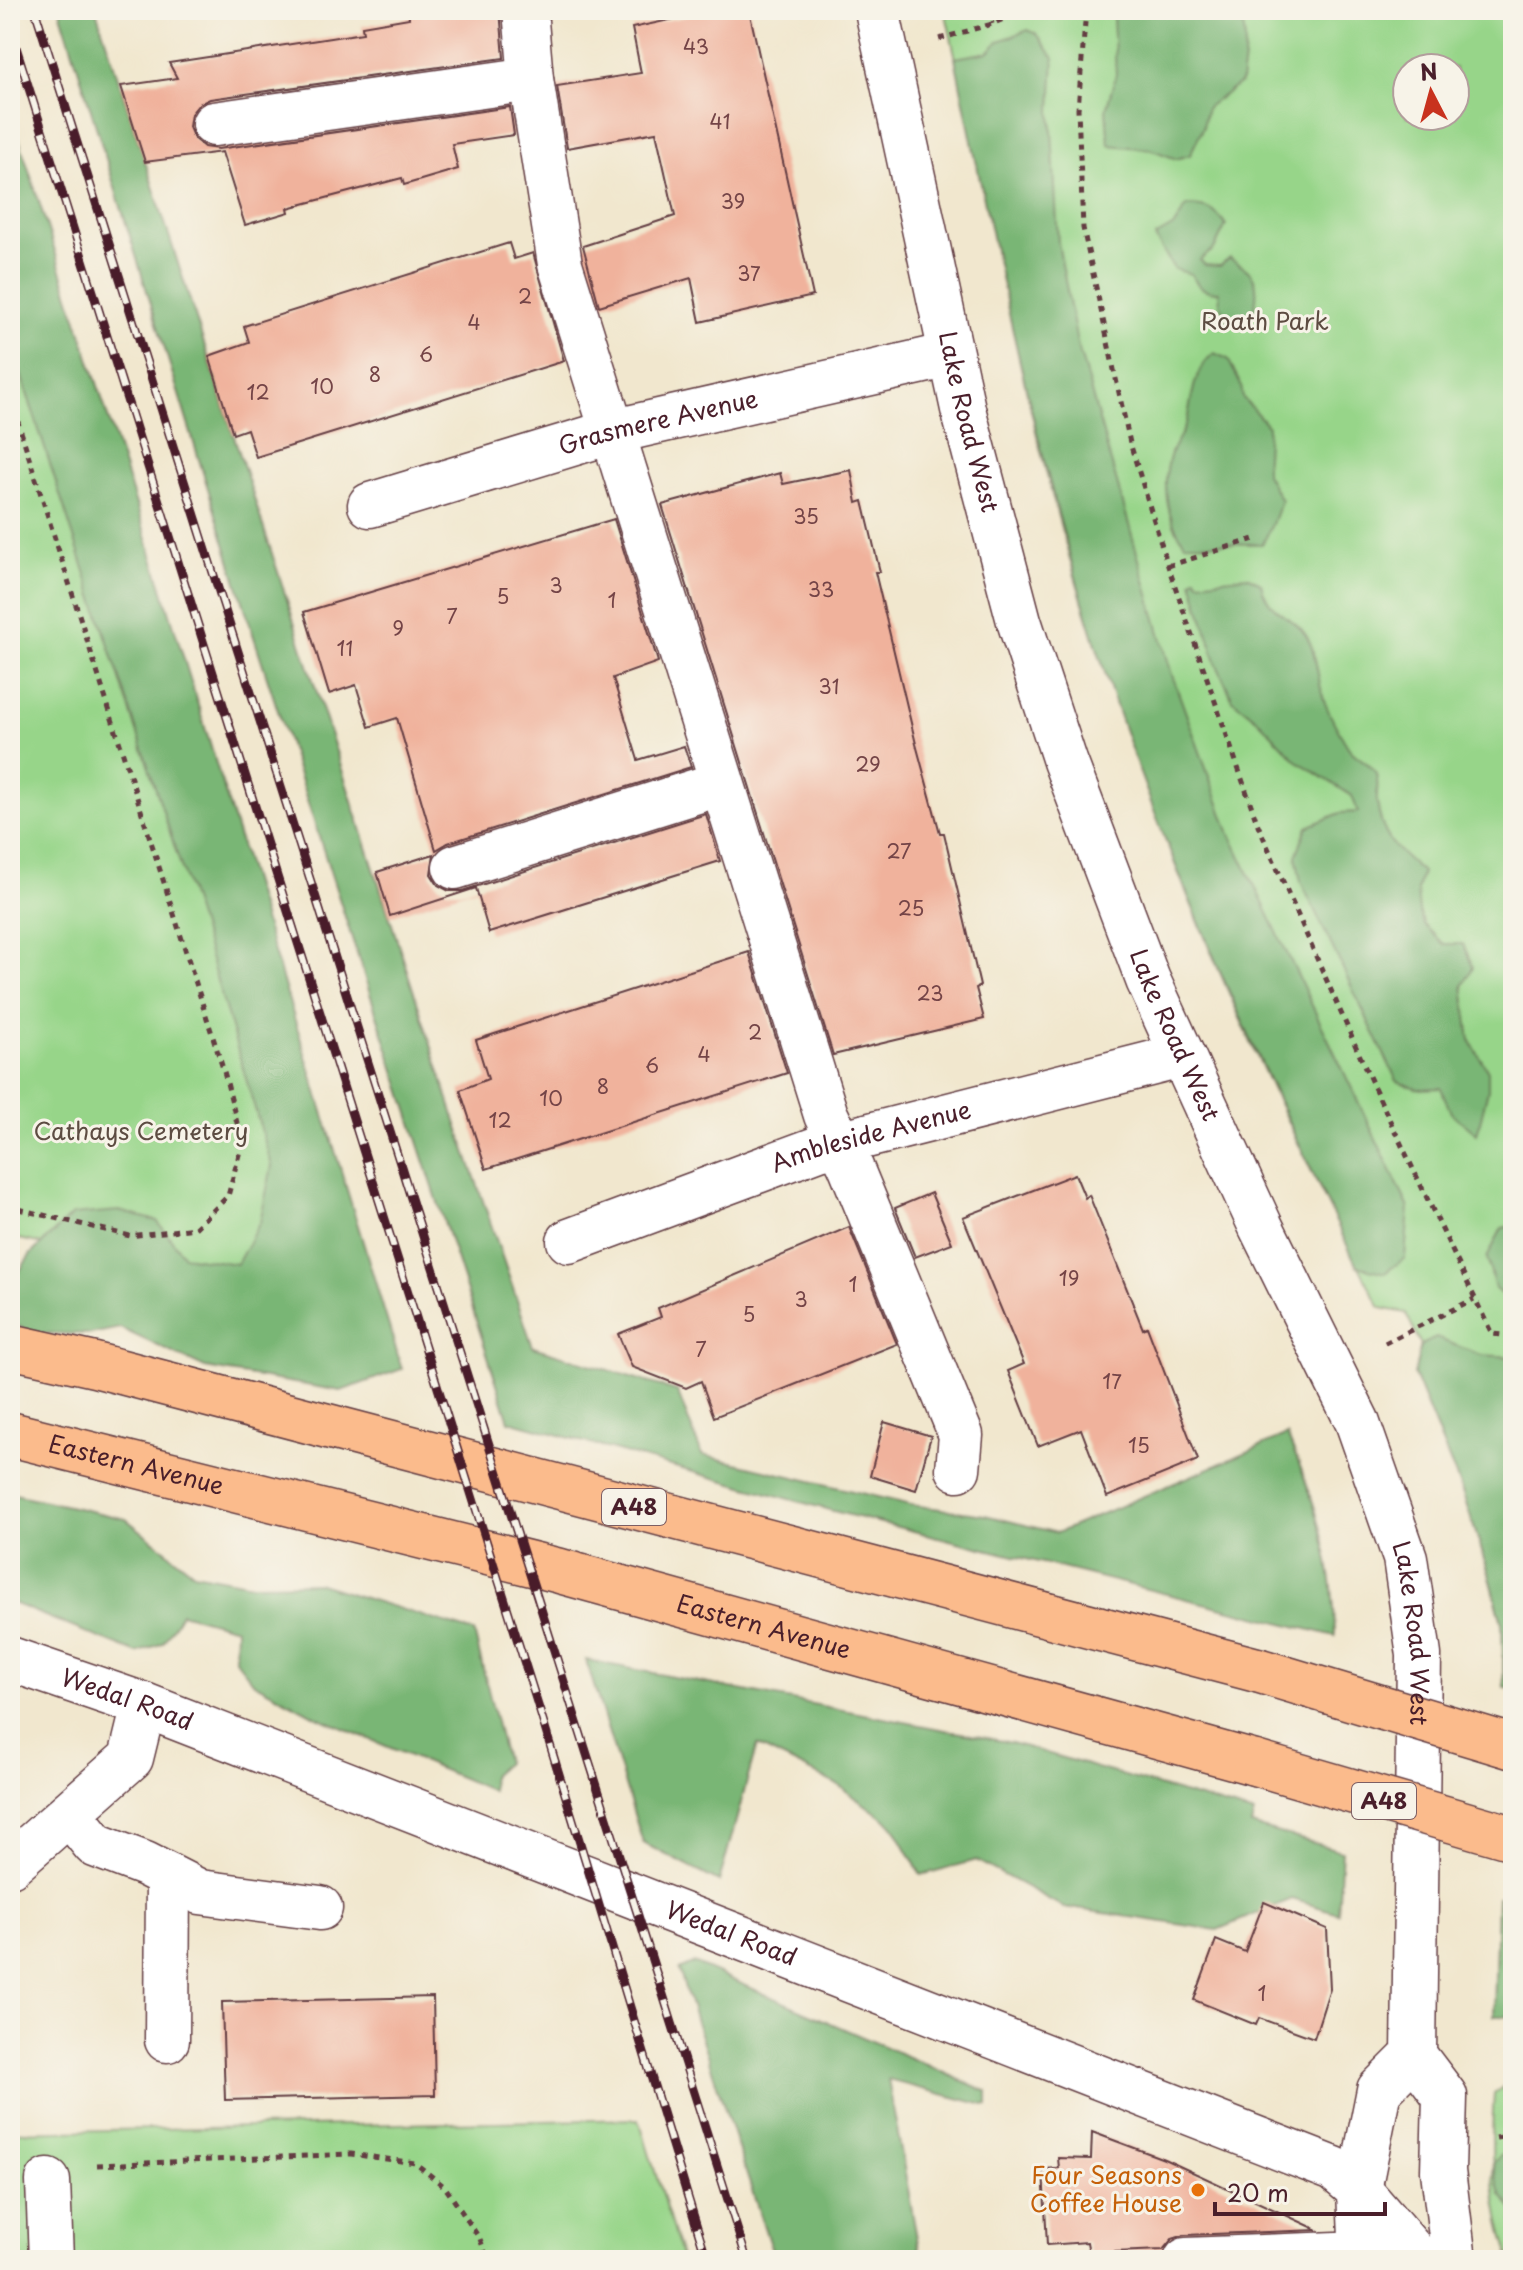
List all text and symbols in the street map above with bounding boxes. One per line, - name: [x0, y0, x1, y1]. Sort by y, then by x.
- house number: 43: [683, 31, 709, 61]
- north arrow: [1391, 52, 1471, 132]
- text: N: [1418, 53, 1439, 88]
- house number: 41: [710, 106, 731, 136]
- house number: 39: [721, 186, 745, 216]
- house number: 37: [737, 258, 761, 288]
- house number: 2: [518, 281, 532, 311]
- park label: Roath Park: [1201, 302, 1329, 338]
- house number: 4: [467, 307, 481, 337]
- street label: Lake Road West: [931, 328, 1010, 516]
- house number: 6: [419, 339, 433, 369]
- house number: 8: [369, 359, 381, 389]
- house number: 10: [310, 371, 334, 401]
- house number: 12: [246, 377, 270, 407]
- street label: Grasmere Avenue: [554, 379, 761, 463]
- house number: 35: [793, 501, 819, 531]
- house number: 3: [549, 570, 563, 600]
- house number: 33: [808, 574, 834, 604]
- house number: 5: [497, 581, 509, 611]
- house number: 1: [608, 585, 616, 615]
- house number: 7: [446, 601, 458, 631]
- house number: 9: [392, 613, 404, 643]
- house number: 11: [337, 633, 353, 663]
- house number: 31: [819, 671, 839, 701]
- house number: 29: [855, 749, 881, 779]
- house number: 27: [887, 836, 911, 866]
- house number: 25: [898, 893, 924, 923]
- street label: Lake Road West: [1122, 943, 1230, 1126]
- house number: 23: [916, 978, 944, 1008]
- house number: 2: [748, 1017, 762, 1047]
- house number: 4: [697, 1039, 711, 1069]
- house number: 6: [645, 1050, 659, 1080]
- house number: 8: [597, 1071, 609, 1101]
- house number: 10: [539, 1083, 563, 1113]
- street label: Ambleside Avenue: [765, 1090, 974, 1180]
- house number: 12: [488, 1105, 512, 1135]
- park label: Cathays Cemetery: [33, 1112, 249, 1148]
- house number: 19: [1059, 1263, 1079, 1293]
- house number: 1: [849, 1269, 857, 1299]
- house number: 3: [794, 1284, 808, 1314]
- house number: 5: [743, 1299, 755, 1329]
- house number: 7: [695, 1334, 707, 1364]
- house number: 17: [1102, 1366, 1122, 1396]
- street label: Eastern Avenue: [45, 1424, 228, 1503]
- house number: 15: [1128, 1430, 1150, 1460]
- road number: A48: [602, 1489, 666, 1525]
- street label: Lake Road West: [1384, 1535, 1440, 1726]
- street label: Eastern Avenue: [673, 1584, 855, 1667]
- street label: Wedal Road: [57, 1658, 199, 1739]
- road number: A48: [1352, 1783, 1416, 1819]
- street label: Wedal Road: [661, 1890, 803, 1974]
- house number: 1: [1258, 1978, 1266, 2008]
- place label: Four Seasons Coffee House: [1030, 2156, 1182, 2220]
- scale bar: [1215, 2166, 1385, 2216]
- text: 20 m: [1227, 2174, 1289, 2210]
- marker: Four Seasons Coffee House: [1189, 2181, 1207, 2199]

